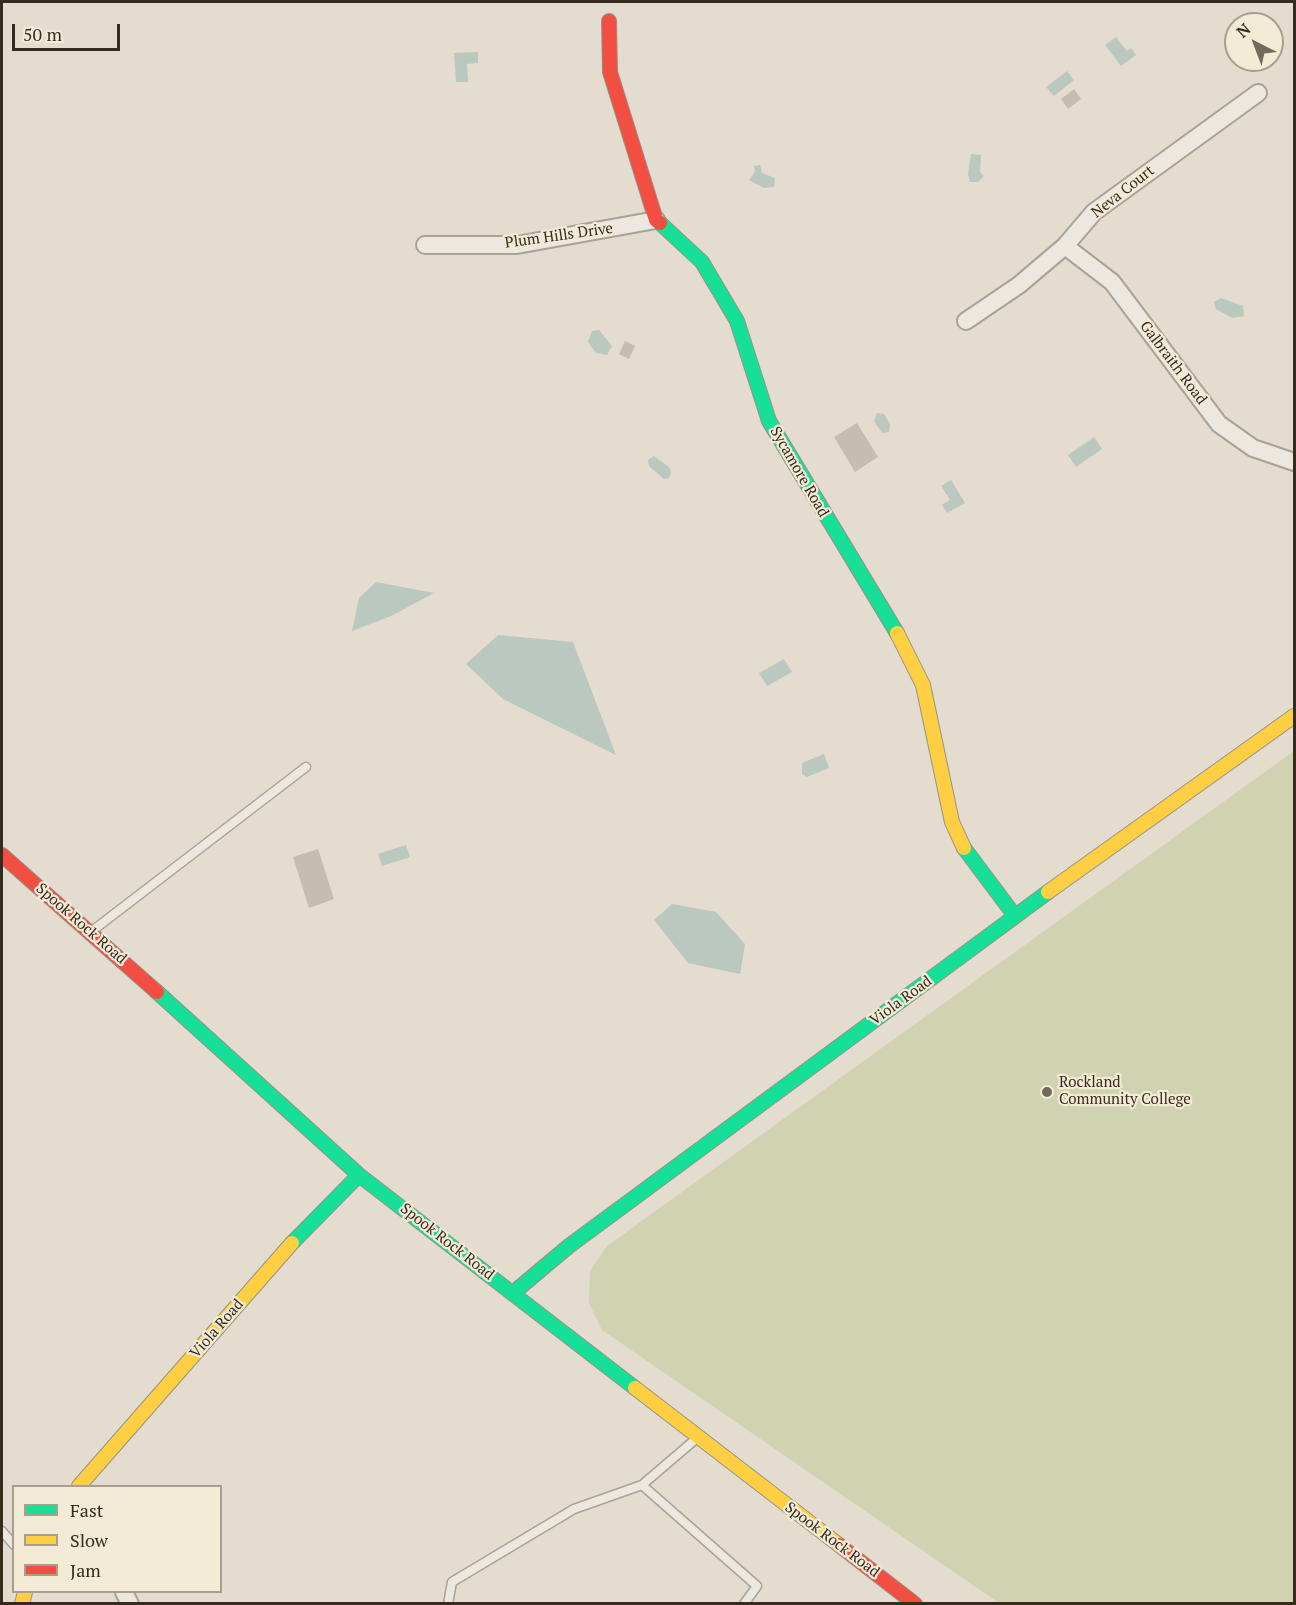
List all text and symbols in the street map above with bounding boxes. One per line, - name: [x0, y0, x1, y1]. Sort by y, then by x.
- scale bar: [15, 12, 123, 50]
- north arrow: [1224, 12, 1284, 72]
- text: N: [1231, 18, 1255, 42]
- text: 50 m: [23, 22, 62, 46]
- street label: Neva Court: [1088, 162, 1158, 222]
- street label: Plum Hills Drive: [504, 220, 614, 252]
- street label: Galbraith Road: [1136, 318, 1210, 408]
- street label: Sycamore Road: [766, 424, 832, 520]
- street label: Spook Rock Road: [32, 880, 130, 968]
- street label: Viola Road: [866, 972, 936, 1030]
- place label: Rockland Community College: [1059, 1074, 1191, 1109]
- marker: Rockland Community College: [1040, 1085, 1054, 1099]
- street label: Spook Rock Road: [397, 1200, 497, 1284]
- street label: Viola Road: [187, 1296, 247, 1362]
- legend: [12, 1485, 222, 1593]
- text: Fast: [70, 1498, 103, 1522]
- street label: Spook Rock Road: [781, 1499, 883, 1581]
- text: Slow: [70, 1528, 108, 1552]
- text: Jam: [70, 1558, 101, 1582]

